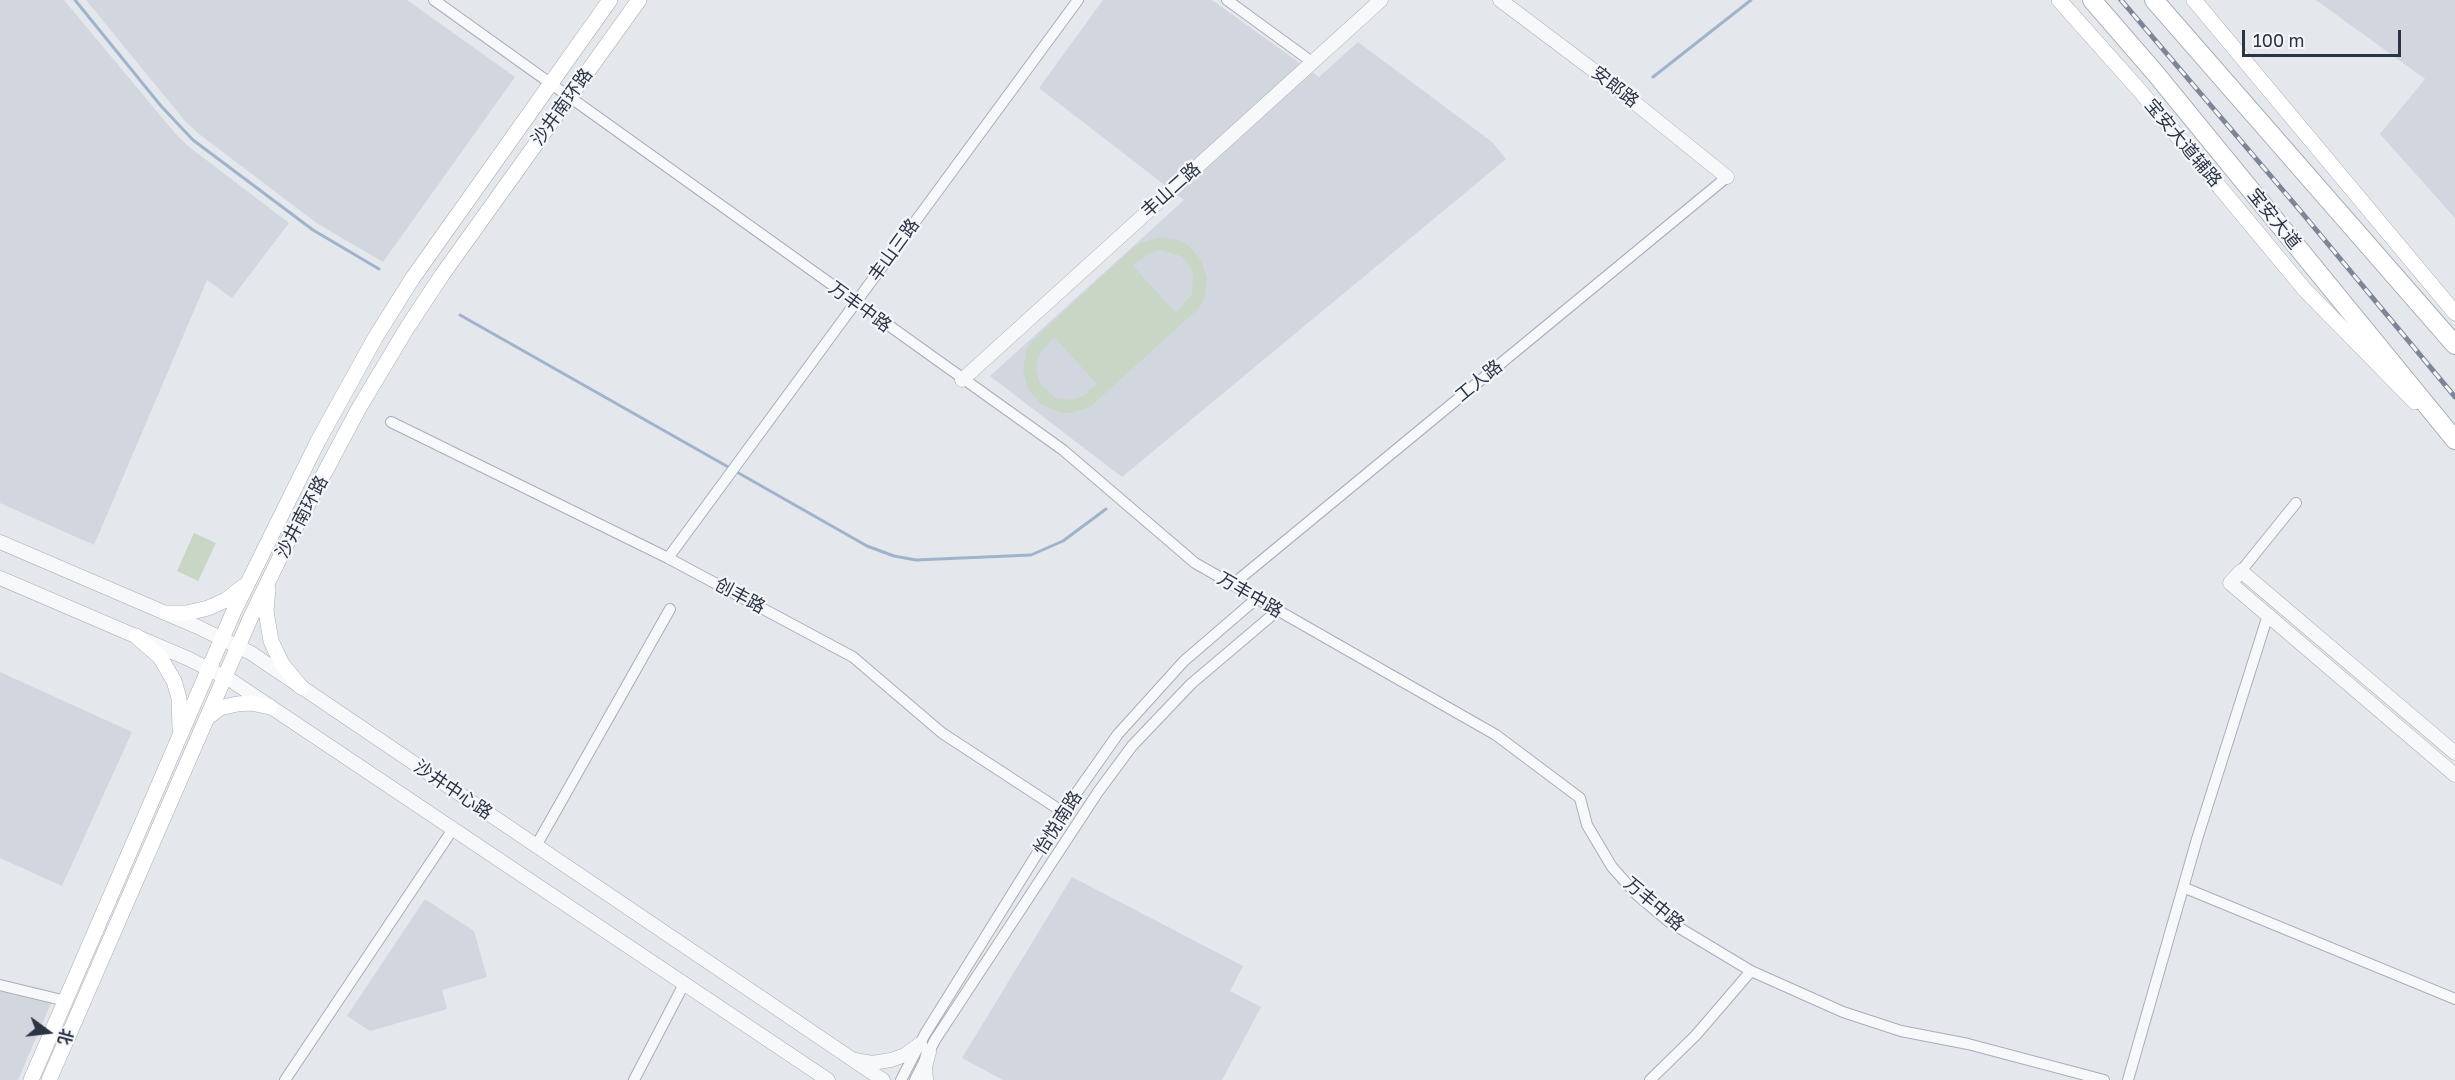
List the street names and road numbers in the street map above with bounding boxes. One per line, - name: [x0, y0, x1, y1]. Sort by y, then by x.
- street label: 安郎路: [1587, 62, 1643, 112]
- street label: 沙井南环路: [527, 64, 597, 150]
- street label: 宝安大道辅路: [2140, 95, 2226, 191]
- street label: 丰山二路: [1137, 158, 1205, 222]
- street label: 宝安大道: [2243, 184, 2305, 254]
- street label: 丰山三路: [864, 215, 924, 285]
- street label: 万丰中路: [825, 277, 895, 337]
- street label: 工人路: [1451, 356, 1507, 406]
- street label: 沙井南环路: [271, 472, 333, 562]
- street label: 万丰中路: [1213, 568, 1287, 622]
- street label: 创丰路: [711, 574, 769, 618]
- street label: 沙井中心路: [410, 756, 496, 824]
- street label: 怡悦南路: [1029, 787, 1087, 859]
- street label: 万丰中路: [1619, 873, 1689, 935]

